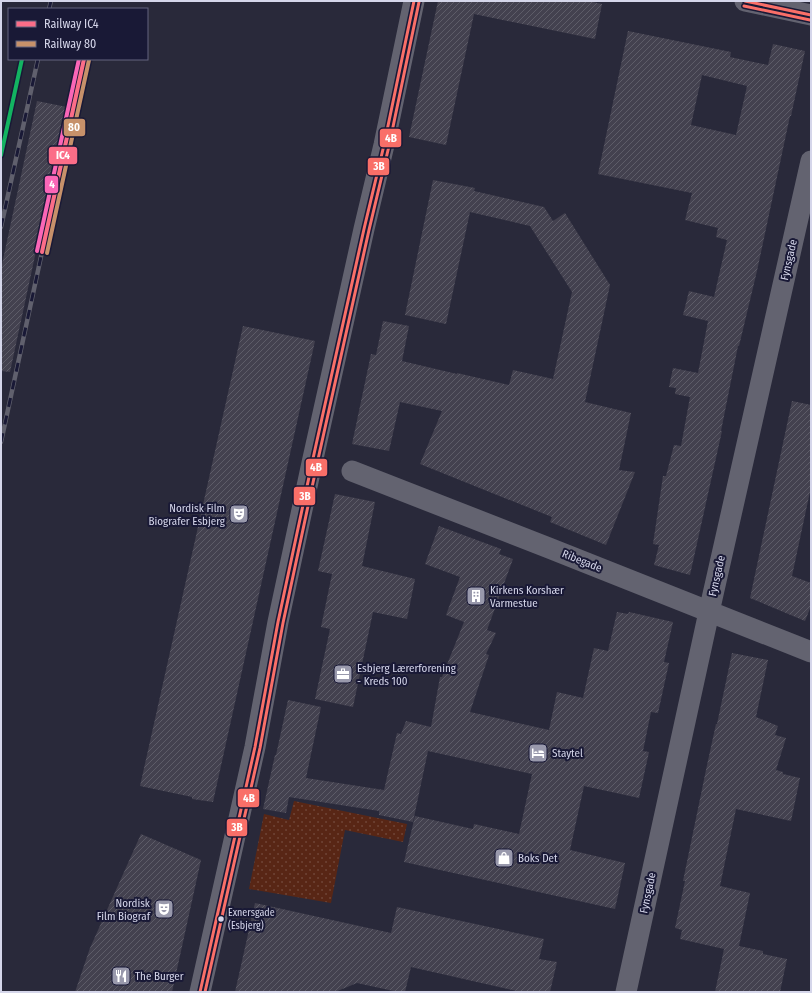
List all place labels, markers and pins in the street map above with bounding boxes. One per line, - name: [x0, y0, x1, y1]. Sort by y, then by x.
- place label: Nordisk Film Biografer Esbjerg: [149, 502, 226, 528]
- theatre icon: Nordisk Film Biografer Esbjerg: [228, 503, 250, 525]
- place label: Kirkens Korshær Varmestue: [490, 584, 564, 610]
- building icon: Kirkens Korshær Varmestue: [465, 585, 487, 607]
- place label: Esbjerg Lærerforening - Kreds 100: [357, 662, 457, 688]
- office icon: Esbjerg Lærerforening - Kreds 100: [332, 663, 354, 685]
- hotel icon: Staytel: [527, 742, 549, 764]
- place label: Staytel: [552, 747, 583, 760]
- shop icon: Boks Det: [493, 847, 515, 869]
- place label: Boks Det: [518, 852, 558, 865]
- place label: Nordisk Film Biograf: [97, 897, 151, 923]
- theatre icon: Nordisk Film Biograf: [153, 898, 175, 920]
- place label: Exnersgade (Esbjerg): [228, 907, 275, 932]
- marker: Exnersgade (Esbjerg): [216, 914, 226, 924]
- restaurant icon: The Burger: [110, 965, 132, 987]
- place label: The Burger: [135, 970, 184, 983]

